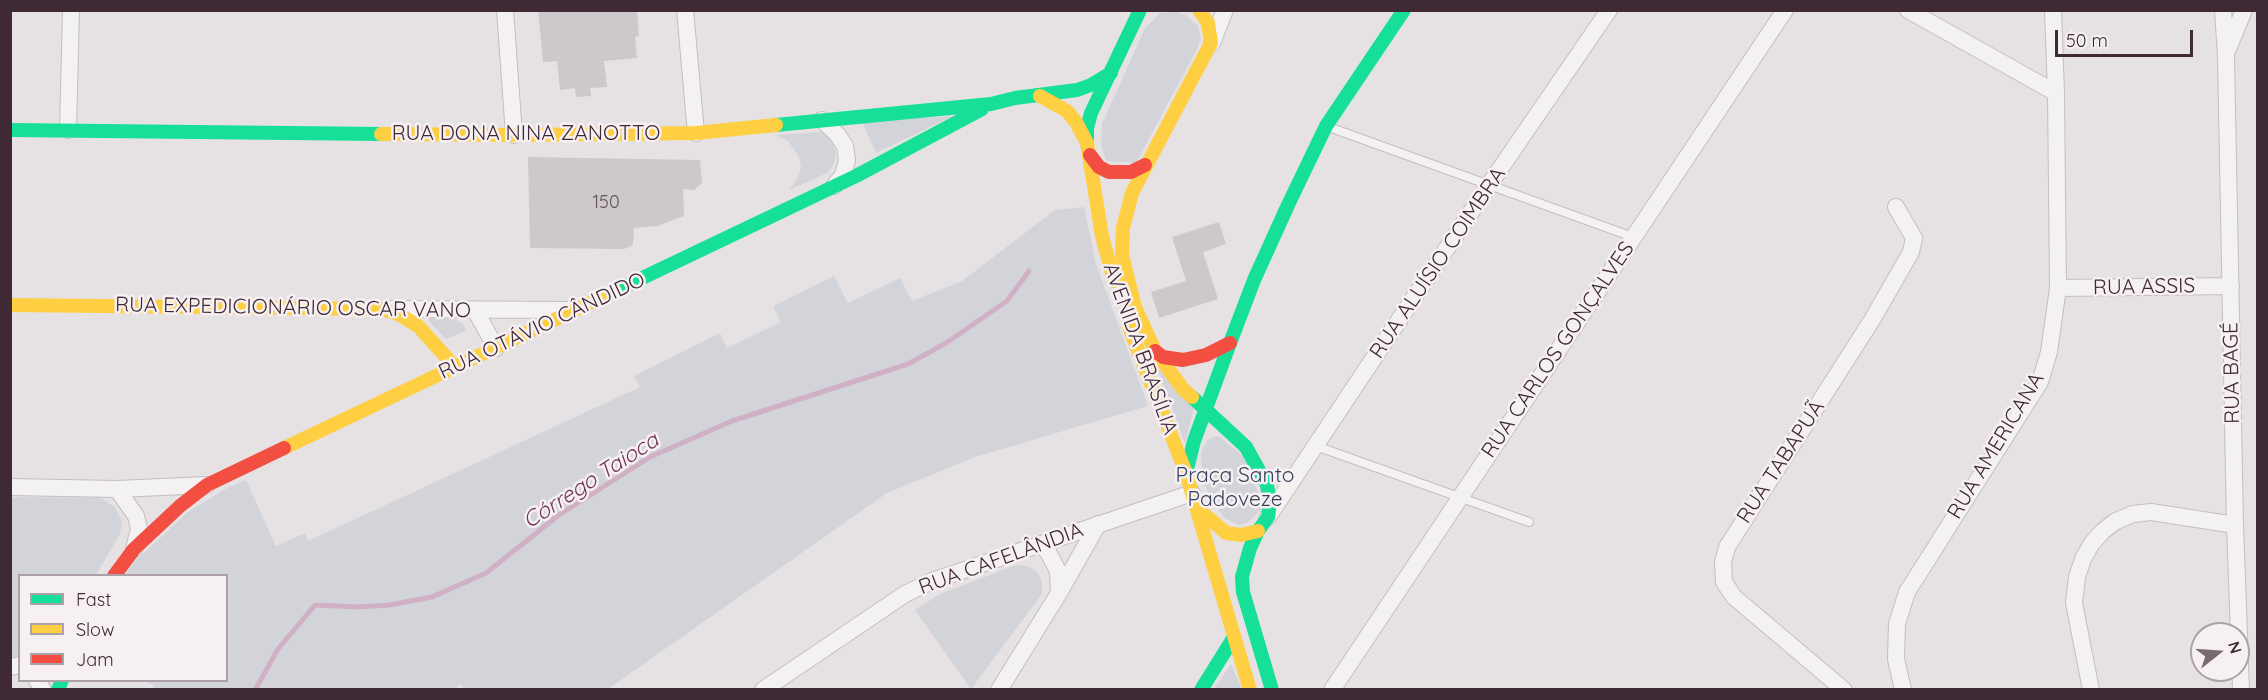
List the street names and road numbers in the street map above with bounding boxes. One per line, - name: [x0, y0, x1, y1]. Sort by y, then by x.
- street label: RUA DONA NINA ZANOTTO: [392, 121, 660, 147]
- street label: RUA ALUÍSIO COIMBRA: [1365, 163, 1511, 363]
- street label: RUA CARLOS GONÇALVES: [1476, 237, 1640, 463]
- street label: AVENIDA BRASÍLIA: [1097, 260, 1183, 438]
- street label: RUA OTÁVIO CÂNDIDO: [435, 267, 649, 385]
- street label: RUA ASSIS: [2093, 274, 2195, 300]
- street label: RUA EXPEDICIONÁRIO OSCAR VANO: [115, 292, 471, 324]
- street label: RUA BAGÉ: [2219, 322, 2245, 424]
- street label: RUA AMERICANA: [1942, 368, 2050, 524]
- street label: RUA TABAPUÃ: [1732, 396, 1830, 528]
- street label: RUA CAFELÂNDIA: [915, 518, 1087, 600]

